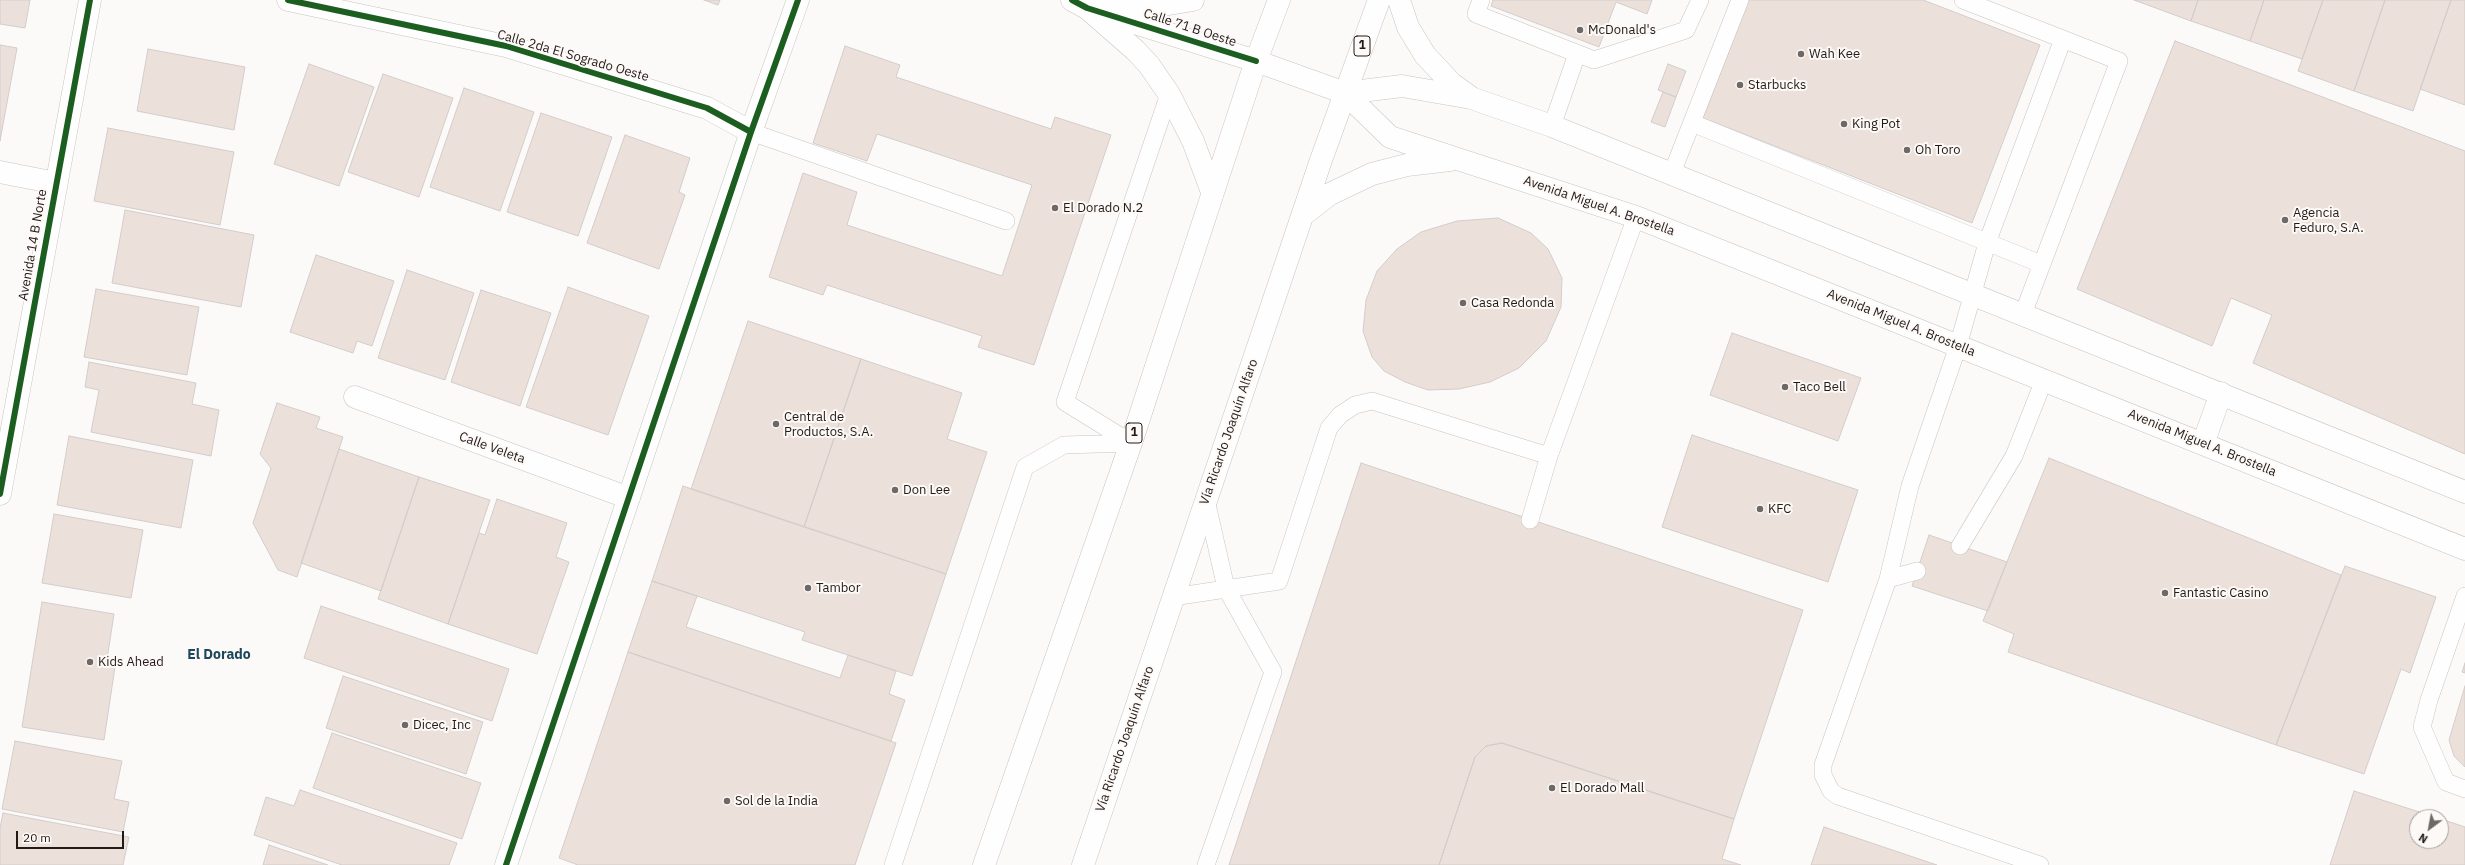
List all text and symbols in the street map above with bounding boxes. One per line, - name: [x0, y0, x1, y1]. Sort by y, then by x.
- street label: Calle 71 B Oeste: [1142, 6, 1238, 50]
- place label: McDonald's: [1588, 22, 1656, 38]
- marker: McDonald's: [1575, 25, 1585, 35]
- street label: Calle 2da El Sogrado Oeste: [495, 27, 651, 85]
- road number: 1: [1354, 36, 1370, 56]
- place label: Wah Kee: [1809, 46, 1860, 62]
- marker: Wah Kee: [1796, 49, 1806, 59]
- place label: Starbucks: [1748, 77, 1806, 93]
- marker: Starbucks: [1735, 80, 1745, 90]
- place label: King Pot: [1852, 116, 1900, 132]
- marker: King Pot: [1839, 119, 1849, 129]
- place label: Oh Toro: [1915, 142, 1961, 158]
- marker: Oh Toro: [1902, 145, 1912, 155]
- street label: Avenida Miguel A. Brostella: [1521, 173, 1677, 239]
- street label: Avenida 14 B Norte: [16, 188, 50, 302]
- place label: El Dorado N.2: [1063, 200, 1143, 216]
- marker: El Dorado N.2: [1050, 203, 1060, 213]
- place label: Agencia Feduro, S.A.: [2293, 205, 2364, 236]
- marker: Agencia Feduro, S.A.: [2280, 215, 2290, 225]
- street label: Avenida Miguel A. Brostella: [1824, 286, 1978, 360]
- place label: Casa Redonda: [1471, 295, 1554, 311]
- marker: Casa Redonda: [1458, 298, 1468, 308]
- street label: Vía Ricardo Joaquín Alfaro: [1197, 357, 1261, 507]
- place label: Taco Bell: [1793, 379, 1846, 395]
- marker: Taco Bell: [1780, 382, 1790, 392]
- street label: Avenida Miguel A. Brostella: [2125, 406, 2279, 480]
- place label: Central de Productos, S.A.: [784, 409, 873, 440]
- marker: Central de Productos, S.A.: [771, 419, 781, 429]
- road number: 1: [1126, 423, 1142, 443]
- street label: Calle Veleta: [457, 429, 527, 467]
- place label: Don Lee: [903, 482, 950, 498]
- marker: Don Lee: [890, 485, 900, 495]
- place label: KFC: [1768, 501, 1791, 517]
- marker: KFC: [1755, 504, 1765, 514]
- place label: Tambor: [816, 580, 860, 596]
- marker: Tambor: [803, 583, 813, 593]
- place label: Fantastic Casino: [2173, 585, 2268, 601]
- marker: Fantastic Casino: [2160, 588, 2170, 598]
- district label: El Dorado: [187, 647, 251, 663]
- place label: Kids Ahead: [98, 654, 164, 670]
- marker: Kids Ahead: [85, 657, 95, 667]
- street label: Vía Ricardo Joaquín Alfaro: [1093, 664, 1157, 814]
- place label: Dicec, Inc: [413, 717, 471, 733]
- marker: Dicec, Inc: [400, 720, 410, 730]
- place label: El Dorado Mall: [1560, 780, 1644, 796]
- marker: El Dorado Mall: [1547, 783, 1557, 793]
- place label: Sol de la India: [735, 793, 818, 809]
- marker: Sol de la India: [722, 796, 732, 806]
- north arrow: [2409, 809, 2449, 849]
- scale bar: [18, 823, 126, 849]
- text: 20 m: [23, 830, 51, 845]
- text: N: [2416, 830, 2430, 846]

